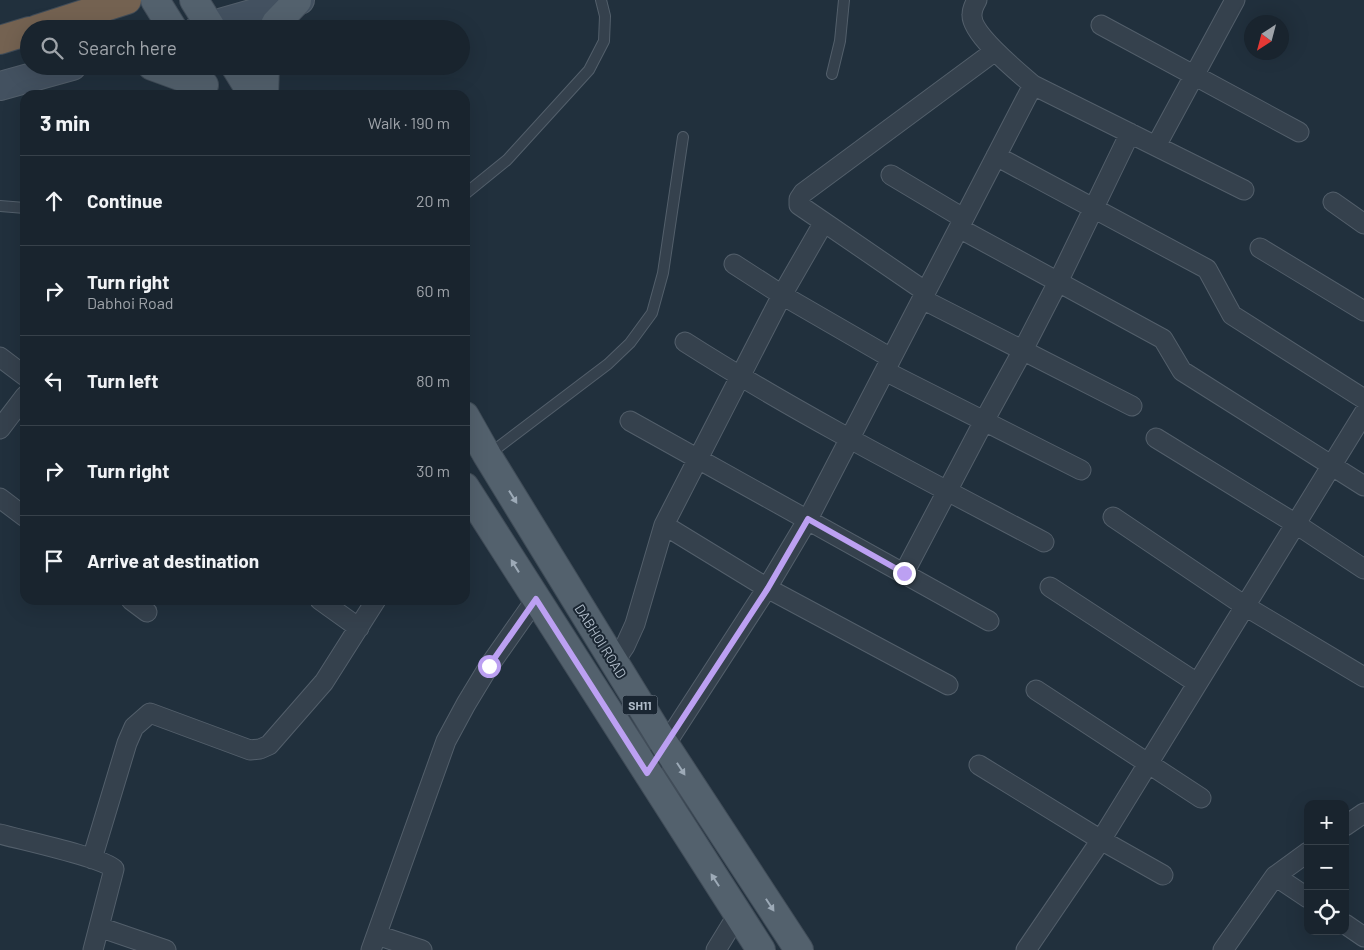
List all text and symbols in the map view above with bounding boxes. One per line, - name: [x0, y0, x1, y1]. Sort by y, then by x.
- north arrow: [1244, 15, 1289, 60]
- search box: [20, 20, 470, 75]
- icon: search: [38, 34, 66, 62]
- text: Search here: [78, 36, 177, 59]
- text: 3 min: [40, 110, 90, 135]
- text: Walk · 190 m: [368, 113, 450, 132]
- icon: ahead: [40, 187, 68, 215]
- text: Continue: [87, 189, 163, 212]
- text: 20 m: [416, 191, 450, 210]
- text: Turn right: [87, 270, 169, 293]
- icon: right: [40, 277, 68, 305]
- text: 60 m: [416, 281, 450, 300]
- text: Dabhoi Road: [87, 293, 174, 312]
- icon: left: [40, 367, 68, 395]
- text: Turn left: [87, 369, 158, 392]
- text: 80 m: [416, 371, 450, 390]
- icon: right: [40, 457, 68, 485]
- text: Turn right: [87, 459, 169, 482]
- text: 30 m: [416, 461, 450, 480]
- one-way arrow: [508, 490, 517, 504]
- icon: arrive: [40, 547, 68, 575]
- text: Arrive at destination: [87, 549, 259, 572]
- one-way arrow: [510, 559, 519, 572]
- route end: [893, 562, 916, 585]
- street label: DABHOI ROAD: [571, 601, 631, 681]
- route start: [478, 655, 501, 678]
- road number: SH11: [622, 696, 658, 714]
- one-way arrow: [676, 763, 685, 776]
- map controls: [1304, 800, 1349, 935]
- button: +: [1304, 800, 1349, 845]
- button: −: [1304, 845, 1349, 890]
- one-way arrow: [711, 873, 720, 886]
- button: locate: [1304, 890, 1349, 935]
- one-way arrow: [765, 898, 775, 912]

